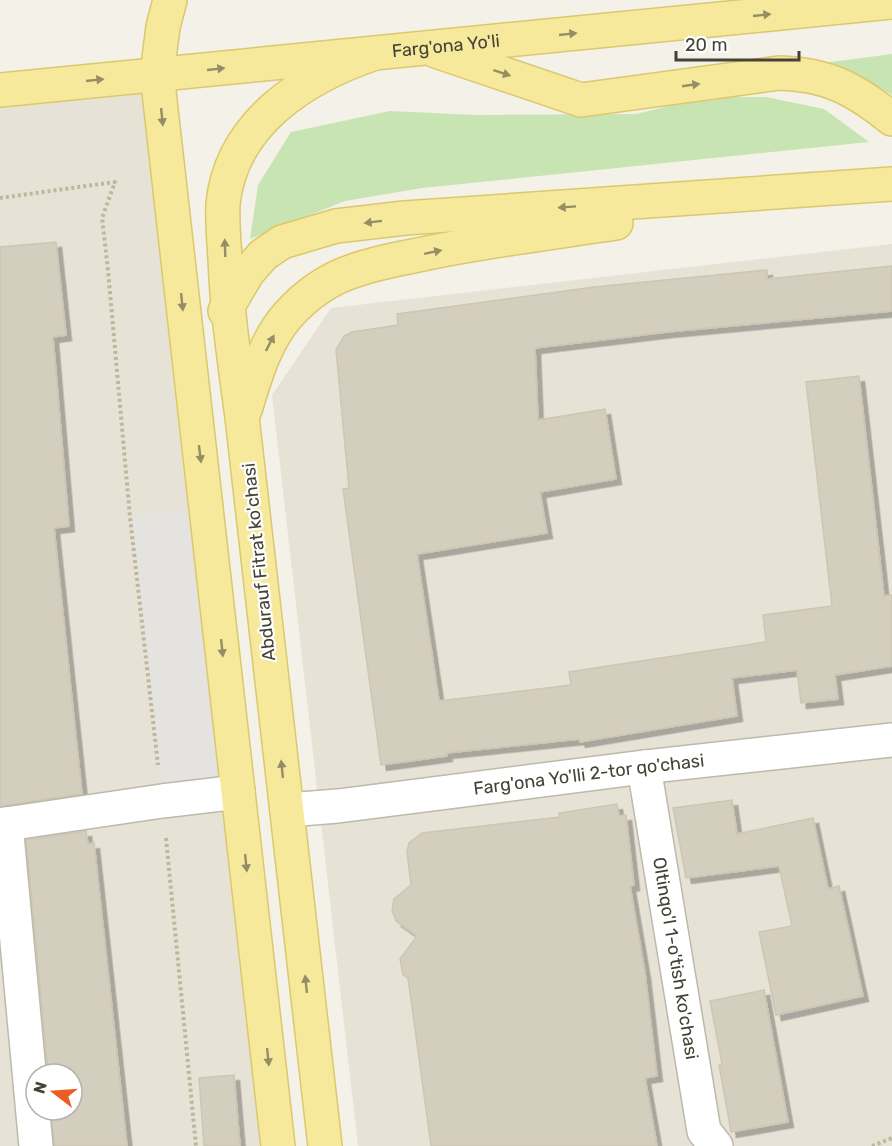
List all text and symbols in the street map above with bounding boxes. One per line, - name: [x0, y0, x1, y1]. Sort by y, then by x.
- one-way arrow: [752, 10, 771, 20]
- scale bar: [676, 24, 799, 62]
- one-way arrow: [558, 29, 577, 39]
- street label: Farg'ona Yo'li: [391, 30, 501, 62]
- text: 20 m: [685, 34, 727, 56]
- one-way arrow: [206, 64, 225, 74]
- one-way arrow: [493, 69, 511, 78]
- one-way arrow: [85, 75, 104, 85]
- one-way arrow: [682, 80, 701, 89]
- one-way arrow: [157, 108, 167, 127]
- one-way arrow: [557, 202, 576, 211]
- one-way arrow: [363, 217, 382, 226]
- one-way arrow: [220, 238, 229, 257]
- one-way arrow: [424, 246, 442, 256]
- one-way arrow: [177, 293, 187, 312]
- one-way arrow: [265, 334, 275, 351]
- one-way arrow: [195, 445, 204, 464]
- street label: Abdurauf Fitrat ko'chasi: [238, 462, 280, 662]
- one-way arrow: [217, 639, 227, 658]
- street label: Farg'ona Yo'lli 2-tor qo'chasi: [472, 750, 705, 800]
- one-way arrow: [277, 759, 287, 778]
- one-way arrow: [241, 853, 251, 872]
- street label: Oltinqo'l 1-o'tish ko'chasi: [648, 856, 703, 1061]
- one-way arrow: [301, 974, 311, 993]
- one-way arrow: [263, 1047, 272, 1066]
- north arrow: [24, 1062, 84, 1122]
- text: N: [29, 1079, 51, 1096]

